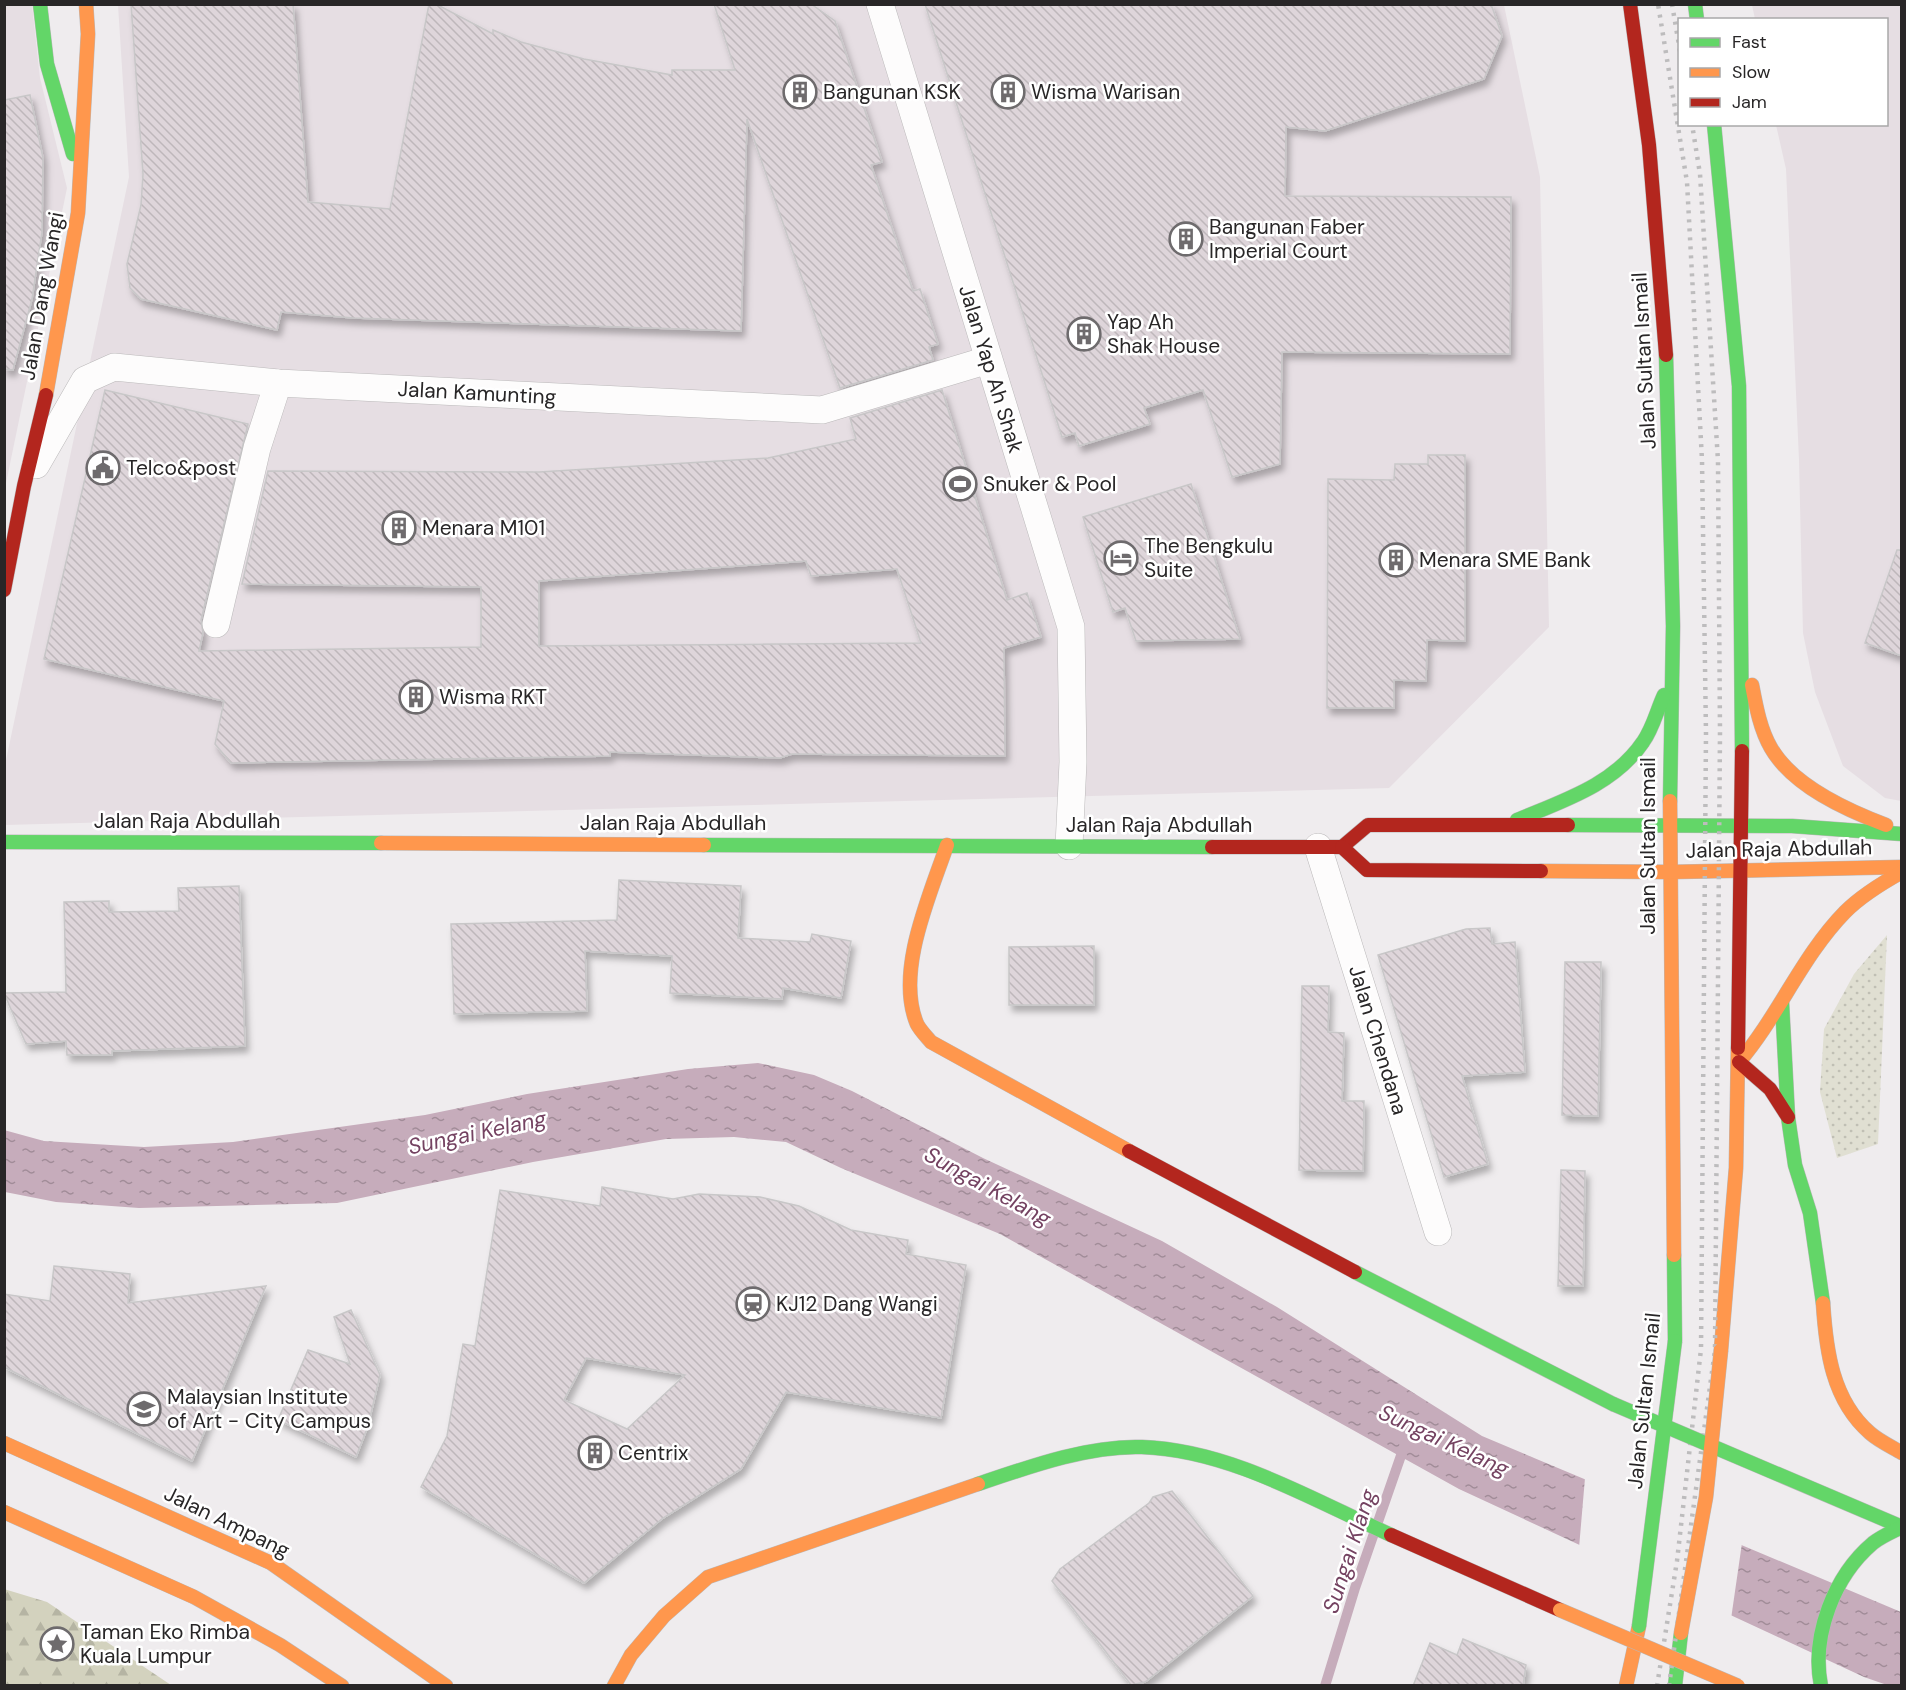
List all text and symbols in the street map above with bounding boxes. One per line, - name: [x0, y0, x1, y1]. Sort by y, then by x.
- legend: [1678, 18, 1888, 126]
- text: Fast: [1732, 30, 1767, 54]
- text: Slow: [1732, 60, 1771, 84]
- building icon: Bangunan KSK: [782, 74, 818, 110]
- building icon: Wisma Warisan: [990, 74, 1026, 110]
- place label: Bangunan KSK: [823, 78, 961, 106]
- place label: Wisma Warisan: [1031, 78, 1180, 106]
- text: Jam: [1732, 90, 1767, 114]
- street label: Jalan Dang Wangi: [13, 210, 71, 382]
- place label: Bangunan Faber Imperial Court: [1209, 213, 1365, 265]
- building icon: Bangunan Faber Imperial Court: [1168, 221, 1204, 257]
- street label: Jalan Sultan Ismail: [1625, 272, 1663, 450]
- street label: Jalan Yap Ah Shak: [952, 282, 1030, 457]
- place label: Yap Ah Shak House: [1107, 308, 1220, 360]
- building icon: Yap Ah Shak House: [1066, 316, 1102, 352]
- street label: Jalan Kamunting: [397, 375, 557, 411]
- public building icon: Telco&post: [85, 450, 121, 486]
- place label: Telco&post: [126, 454, 236, 482]
- sports icon: Snuker & Pool: [942, 466, 978, 502]
- place label: Snuker & Pool: [983, 470, 1117, 498]
- building icon: Menara M101: [381, 510, 417, 546]
- place label: Menara M101: [422, 514, 545, 542]
- place label: The Bengkulu Suite: [1144, 532, 1273, 584]
- hotel icon: The Bengkulu Suite: [1103, 540, 1139, 576]
- building icon: Menara SME Bank: [1378, 542, 1414, 578]
- place label: Menara SME Bank: [1419, 546, 1591, 574]
- building icon: Wisma RKT: [398, 679, 434, 715]
- place label: Wisma RKT: [439, 683, 547, 711]
- street label: Jalan Sultan Ismail: [1634, 757, 1662, 935]
- street label: Jalan Raja Abdullah: [94, 807, 280, 835]
- street label: Jalan Raja Abdullah: [580, 809, 766, 837]
- street label: Jalan Raja Abdullah: [1066, 811, 1252, 839]
- street label: Jalan Raja Abdullah: [1685, 833, 1873, 865]
- street label: Jalan Chendana: [1342, 962, 1414, 1118]
- water label: Sungai Kelang: [405, 1104, 550, 1161]
- water label: Sungai Kelang: [919, 1140, 1057, 1234]
- station icon: KJ12 Dang Wangi: [735, 1286, 771, 1322]
- place label: KJ12 Dang Wangi: [776, 1290, 938, 1318]
- street label: Jalan Sultan Ismail: [1621, 1311, 1667, 1491]
- place label: Malaysian Institute of Art - City Campus: [167, 1383, 371, 1435]
- school or university icon: Malaysian Institute of Art - City Campus: [126, 1391, 162, 1427]
- water label: Sungai Kelang: [1374, 1398, 1514, 1484]
- building icon: Centrix: [577, 1435, 613, 1471]
- place label: Centrix: [618, 1439, 689, 1467]
- street label: Jalan Ampang: [159, 1479, 295, 1565]
- water label: Sungai Klang: [1316, 1485, 1383, 1617]
- place label: Taman Eko Rimba Kuala Lumpur: [80, 1618, 250, 1670]
- place icon: Taman Eko Rimba Kuala Lumpur: [39, 1626, 75, 1662]

